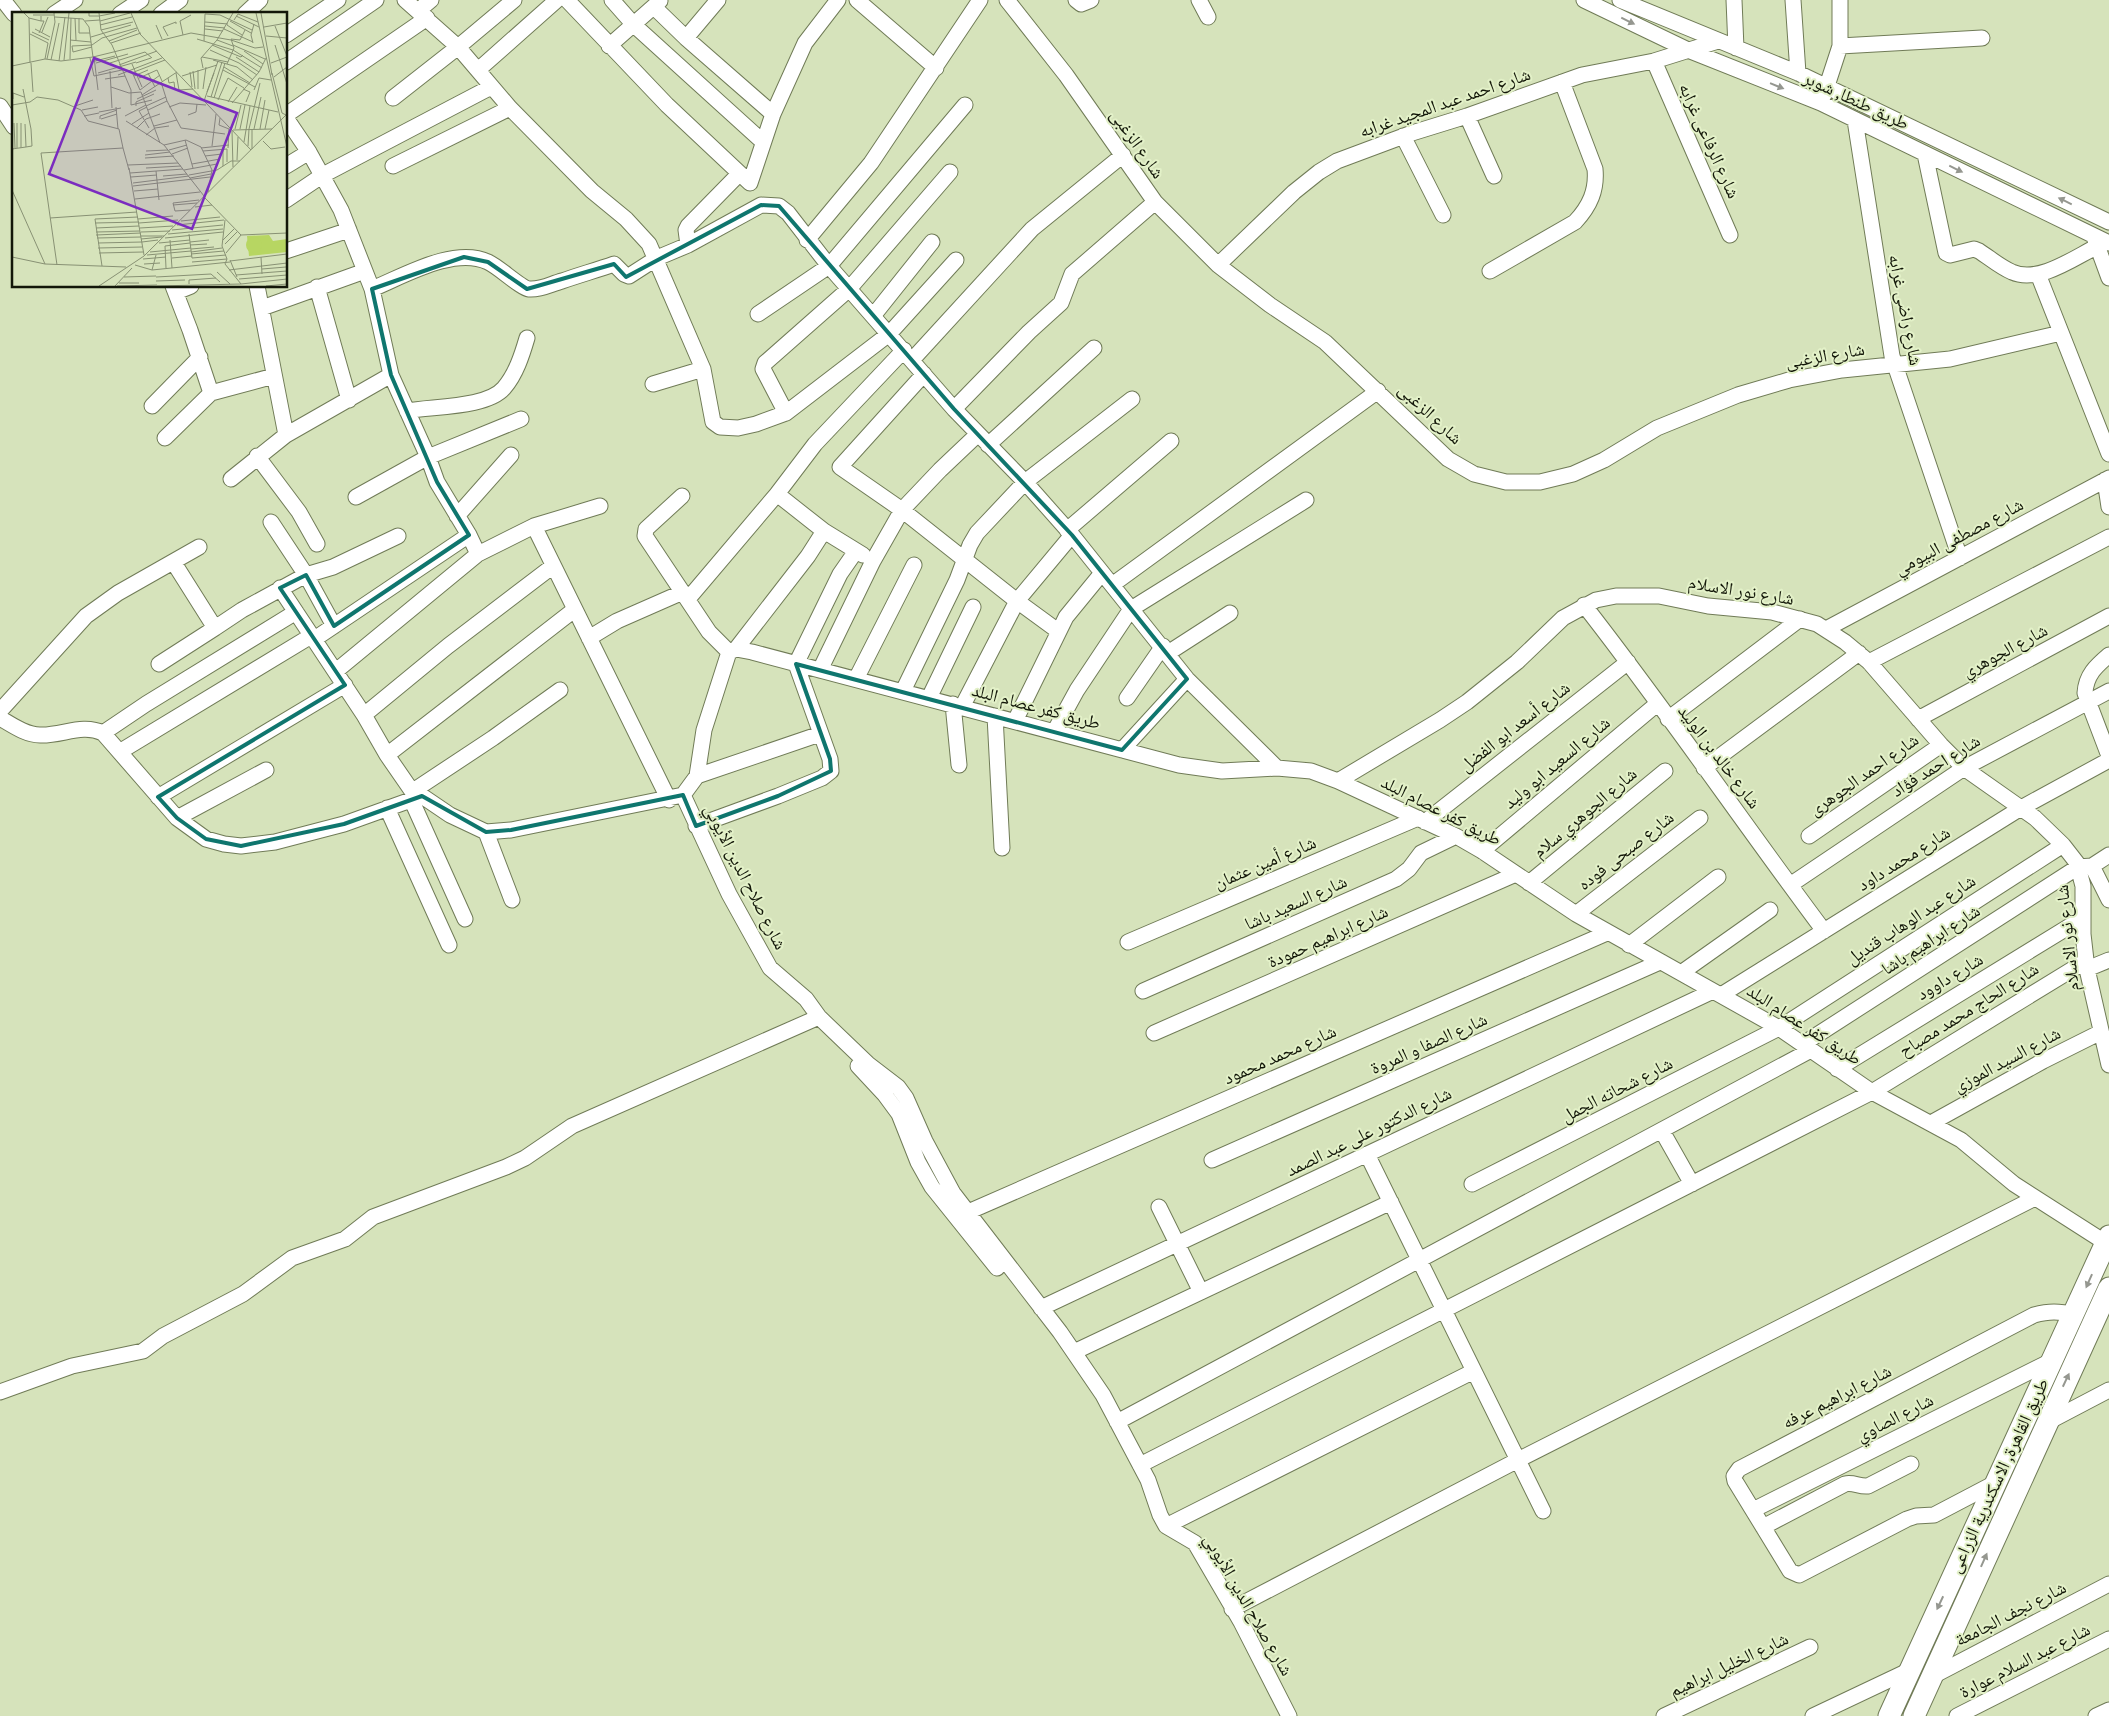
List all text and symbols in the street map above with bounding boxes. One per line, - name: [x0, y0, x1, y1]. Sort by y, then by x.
- inset map: [12, 12, 288, 288]
- one-way arrow: [1621, 17, 1635, 25]
- street label: شارع احمد عبد المجيد غرابه: [1356, 62, 1534, 144]
- street label: طريق طنطا, شوبر: [1798, 65, 1913, 136]
- street label: شارع الرفاعى غرابه: [1672, 79, 1746, 203]
- one-way arrow: [1770, 82, 1785, 90]
- street label: شارع الزغبى: [1104, 104, 1170, 184]
- one-way arrow: [1949, 165, 1963, 173]
- one-way arrow: [2058, 197, 2072, 205]
- street label: شارع راضى غرابه: [1882, 252, 1928, 368]
- street label: شارع الزغبى: [1783, 337, 1867, 375]
- street label: شارع الزغبى: [1392, 378, 1468, 450]
- street label: شارع مصطفى البيومي: [1890, 492, 2029, 583]
- street label: شارع نور الاسلام: [1686, 570, 1796, 612]
- street label: شارع الجوهري: [1958, 618, 2053, 685]
- street label: شارع أسعد ابو الفضل: [1454, 676, 1576, 778]
- street label: طريق كفر عصام البلد: [969, 678, 1103, 736]
- street label: شارع خالد بن الوليد: [1672, 700, 1766, 814]
- street label: شارع السعيد ابو وليد: [1498, 711, 1616, 815]
- street label: شارع احمد الجوهرى: [1804, 728, 1924, 822]
- street label: شارع احمد فؤاد: [1887, 729, 1985, 803]
- street label: شارع الجوهري سلام: [1528, 762, 1643, 865]
- street label: طريق كفر عصام البلد: [1376, 770, 1506, 852]
- street label: شارع صلاح الدين الأيوبي: [696, 800, 793, 955]
- street label: شارع صبحى فوده: [1573, 805, 1679, 897]
- street label: شارع محمد داود: [1853, 821, 1955, 897]
- street label: شارع أمين عثمان: [1210, 830, 1320, 896]
- street label: شارع السعيد باشا: [1241, 869, 1351, 937]
- street label: شارع عبد الوهاب قنديل: [1841, 869, 1981, 971]
- street label: شارع نور الاسلام: [2050, 883, 2086, 993]
- street label: شارع ابراهيم حمودة: [1264, 899, 1392, 975]
- street label: شارع ابراهيم باشا: [1877, 899, 1985, 981]
- street label: شارع داوود: [1912, 947, 1988, 1007]
- street label: شارع الحاج محمد مصباح: [1894, 957, 2044, 1063]
- street label: طريق كفر عصام البلد: [1742, 979, 1866, 1071]
- street label: شارع الصفا و المروة: [1367, 1007, 1491, 1081]
- street label: شارع محمد محمود: [1220, 1019, 1340, 1091]
- street label: شارع السيد الموزي: [1949, 1021, 2066, 1100]
- street label: شارع شحاته الجمل: [1557, 1051, 1677, 1129]
- street label: شارع الدكتور على عبد الصمد: [1282, 1081, 1456, 1183]
- one-way arrow: [2085, 1274, 2093, 1288]
- street label: شارع ابراهيم عرفه: [1778, 1359, 1896, 1435]
- one-way arrow: [2063, 1373, 2071, 1387]
- street label: طريق القاهرة, الاسكندرية الزراعى: [1943, 1374, 2055, 1578]
- street label: شارع الصاوي: [1852, 1388, 1939, 1450]
- street label: شارع صلاح الدين الأيوبي: [1196, 1529, 1299, 1682]
- one-way arrow: [1980, 1553, 1988, 1567]
- street label: شارع نجف الجامعة: [1951, 1575, 2071, 1653]
- one-way arrow: [1935, 1596, 1943, 1610]
- street label: شارع عبد السلام عوارة: [1955, 1617, 2095, 1705]
- street label: شارع الخليل ابراهيم: [1665, 1626, 1793, 1704]

